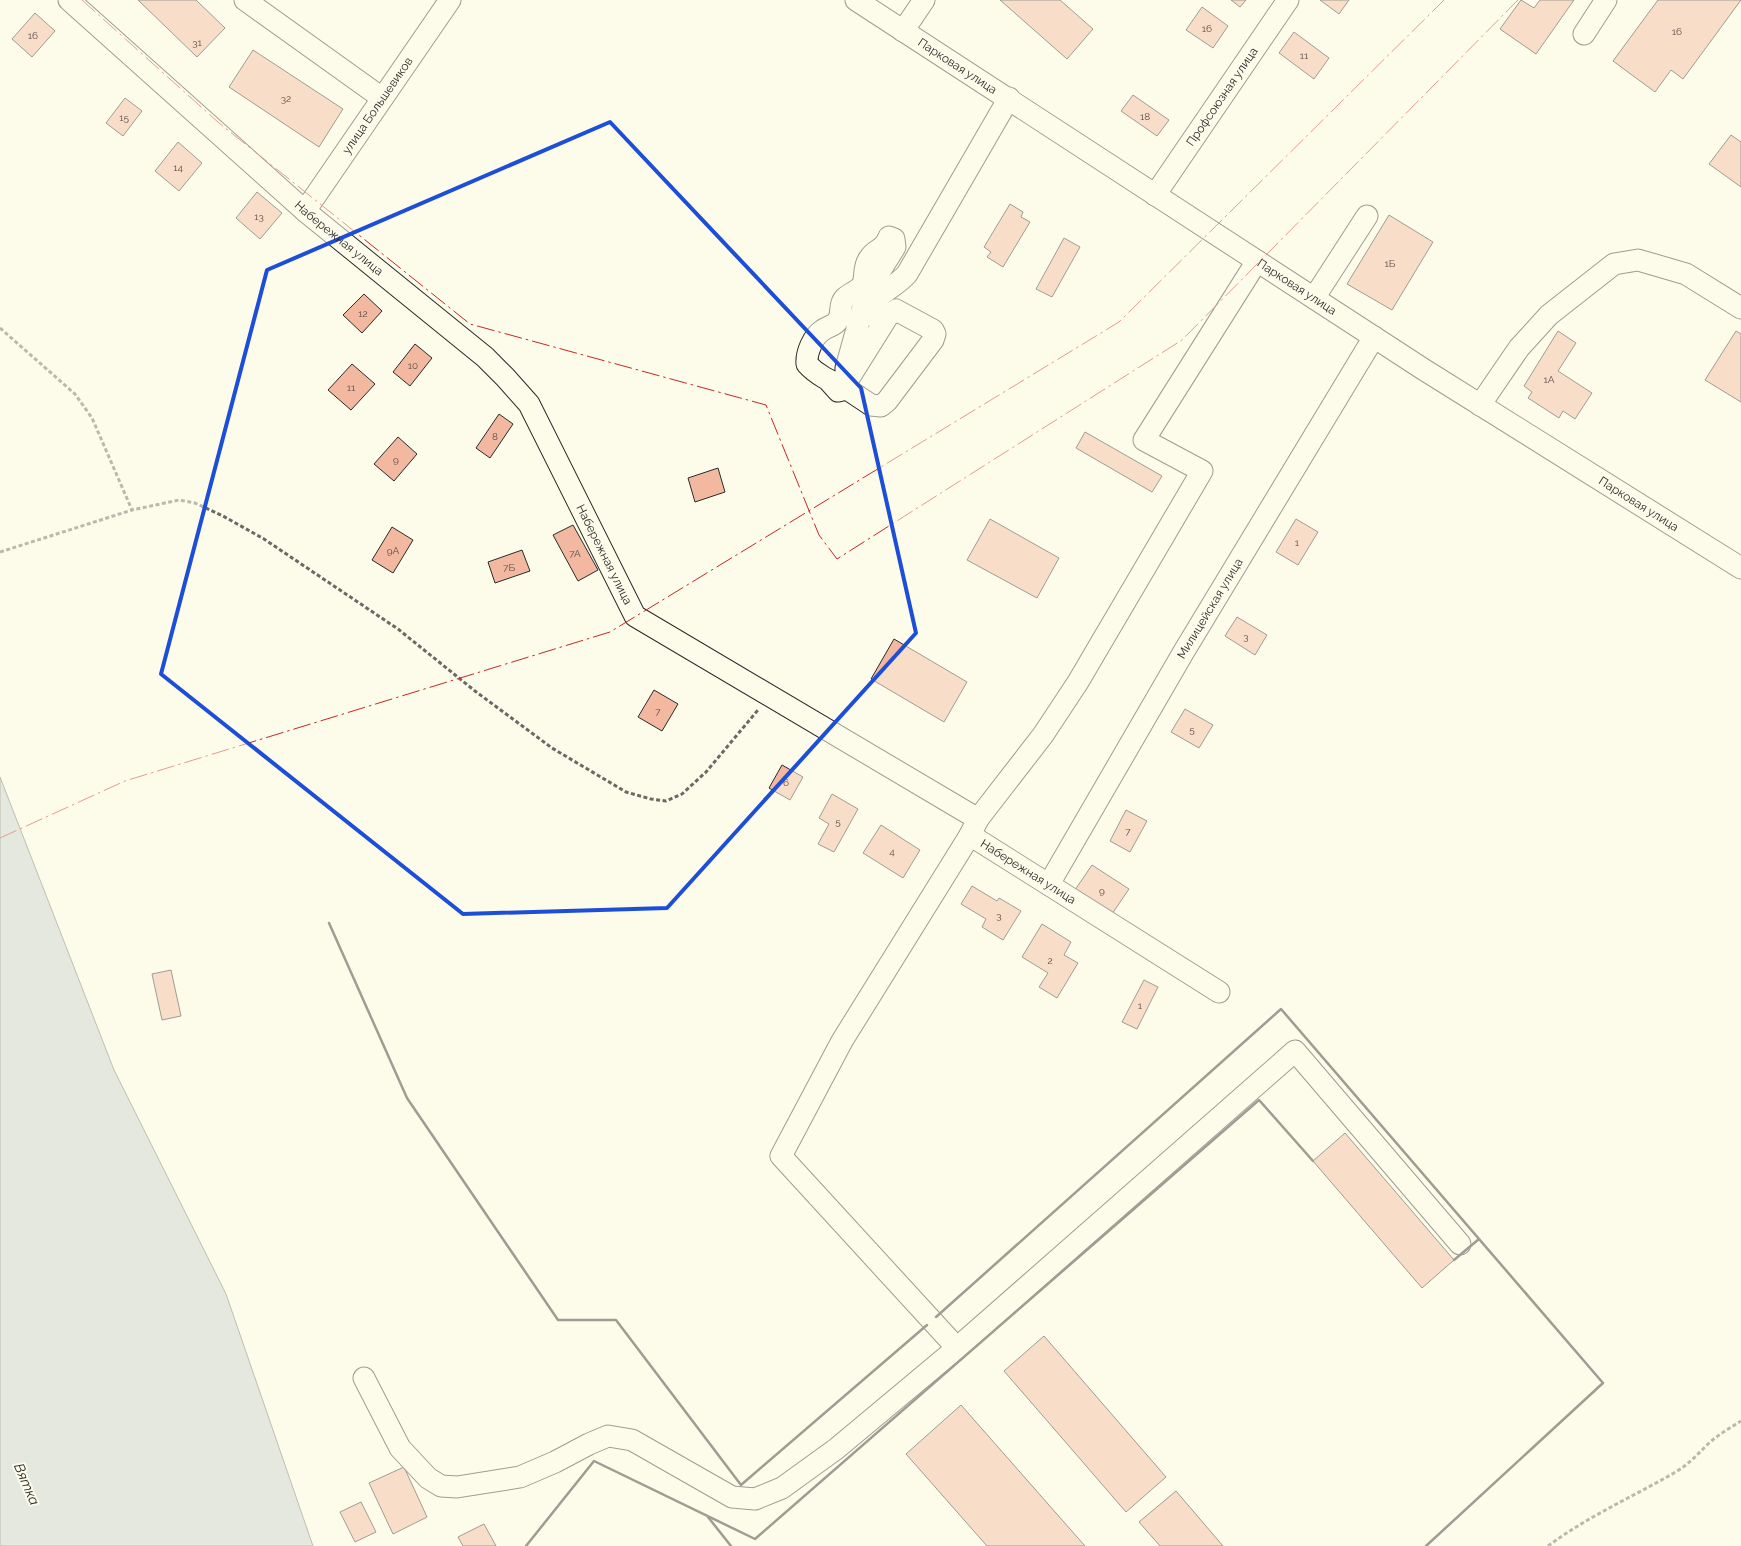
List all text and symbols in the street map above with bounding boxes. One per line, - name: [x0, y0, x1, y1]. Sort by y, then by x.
- house number: 16: [1202, 23, 1212, 34]
- house number: 16: [1672, 26, 1682, 37]
- house number: 16: [28, 30, 38, 41]
- street label: Парковая улица: [915, 35, 1000, 97]
- house number: 31: [192, 37, 203, 48]
- street label: Профсоюзная улица: [1183, 45, 1261, 149]
- house number: 11: [1300, 50, 1309, 61]
- street label: улица Большевиков: [339, 54, 416, 157]
- house number: 32: [281, 93, 291, 104]
- house number: 18: [1140, 111, 1150, 122]
- house number: 15: [119, 112, 129, 123]
- house number: 14: [173, 162, 183, 173]
- street label: Набережная улица: [292, 198, 386, 278]
- house number: 13: [254, 211, 264, 222]
- street label: Парковая улица: [1255, 256, 1339, 318]
- house number: 1Б: [1385, 258, 1396, 269]
- house number: 12: [358, 308, 368, 319]
- house number: 10: [408, 360, 418, 371]
- house number: 1А: [1543, 374, 1555, 385]
- house number: 11: [347, 382, 356, 393]
- house number: 8: [492, 431, 498, 442]
- house number: 9: [393, 454, 399, 465]
- street label: Парковая улица: [1596, 474, 1681, 534]
- street label: Набережная улица: [573, 502, 635, 607]
- house number: 1: [1295, 537, 1300, 548]
- house number: 9А: [387, 545, 400, 556]
- house number: 7А: [569, 548, 581, 559]
- street label: Милицейская улица: [1174, 556, 1246, 661]
- house number: 7Б: [503, 562, 515, 573]
- house number: 3: [1243, 631, 1249, 642]
- house number: 7: [655, 706, 661, 717]
- house number: 5: [1189, 724, 1195, 735]
- house number: 6: [783, 777, 789, 788]
- house number: 5: [835, 816, 841, 827]
- house number: 7: [1125, 826, 1131, 837]
- street label: Набережная улица: [978, 836, 1078, 907]
- house number: 4: [889, 846, 895, 857]
- house number: 9: [1099, 885, 1105, 896]
- house number: 3: [996, 910, 1002, 921]
- house number: 2: [1047, 955, 1053, 966]
- house number: 1: [1138, 1000, 1143, 1011]
- water label: Вятка: [11, 1461, 43, 1507]

